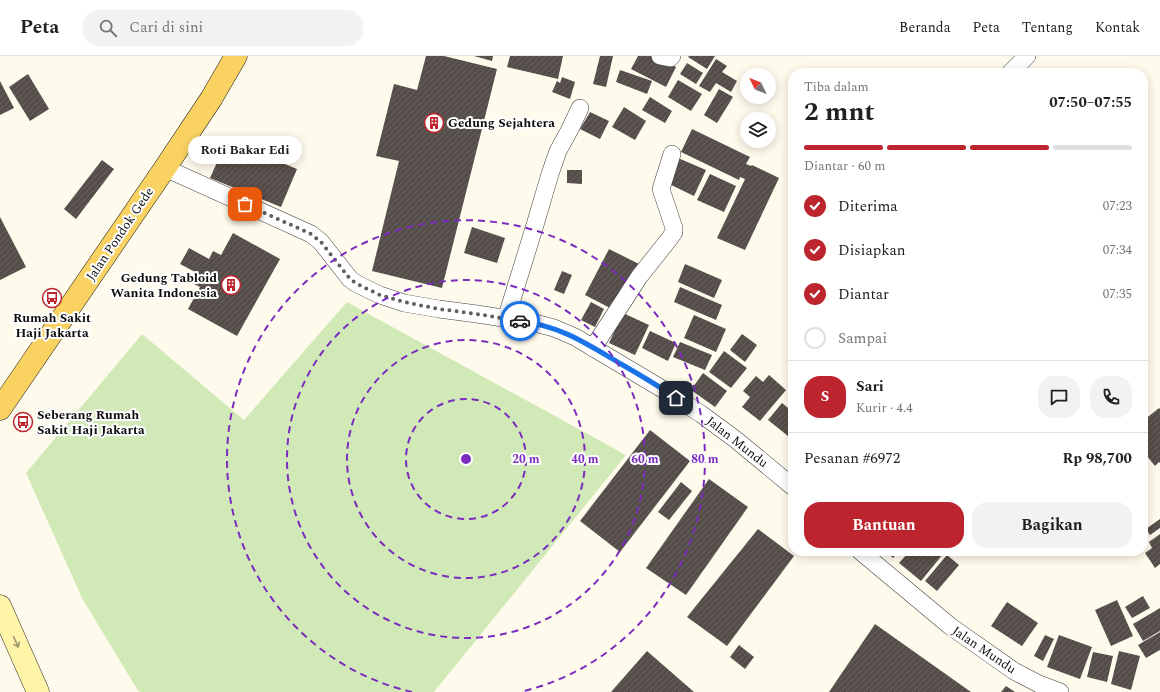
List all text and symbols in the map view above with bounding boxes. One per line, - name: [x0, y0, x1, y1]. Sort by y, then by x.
- search box: [83, 10, 363, 46]
- text: Peta: [20, 13, 59, 42]
- text: Cari di sini: [129, 16, 203, 39]
- icon: search: [97, 17, 119, 39]
- text: Beranda: [899, 17, 951, 38]
- text: Peta: [973, 17, 1000, 38]
- text: Tentang: [1022, 17, 1073, 38]
- text: Kontak: [1095, 17, 1140, 38]
- north arrow: [740, 68, 776, 104]
- map controls: [740, 68, 776, 148]
- text: Tiba dalam: [804, 77, 869, 97]
- text: 07:50–07:55: [1049, 91, 1132, 114]
- text: 2 mnt: [804, 92, 875, 132]
- building icon: Gedung Sejahtera: [423, 112, 445, 134]
- button: layers: [740, 112, 776, 148]
- place label: Gedung Sejahtera: [448, 113, 555, 133]
- callout: Roti Bakar Edi: [188, 136, 302, 164]
- text: Roti Bakar Edi: [200, 140, 290, 160]
- text: Diantar · 60 m: [804, 156, 885, 176]
- street label: Jalan Pondok Gede: [81, 183, 159, 285]
- pin: [228, 187, 262, 221]
- icon: bag: [234, 193, 256, 215]
- icon: check: [804, 195, 826, 217]
- text: Diterima: [838, 195, 898, 218]
- text: 07:23: [1103, 196, 1132, 216]
- icon: check: [804, 239, 826, 261]
- text: Disiapkan: [838, 239, 906, 262]
- text: 07:34: [1103, 240, 1132, 260]
- place label: Gedung Tabloid Wanita Indonesia: [111, 268, 217, 303]
- building icon: Gedung Tabloid Wanita Indonesia: [220, 274, 242, 296]
- icon: check: [804, 283, 826, 305]
- text: Diantar: [838, 283, 889, 306]
- text: 07:35: [1103, 284, 1132, 304]
- bus stop icon: Rumah Sakit Haji Jakarta: [41, 287, 63, 309]
- courier: [500, 301, 540, 341]
- place label: Rumah Sakit Haji Jakarta: [13, 308, 91, 343]
- icon: car: [509, 310, 531, 332]
- text: Sampai: [838, 327, 887, 350]
- text: Sari: [856, 375, 884, 398]
- button: chat: [1038, 376, 1080, 418]
- button: phone: [1090, 376, 1132, 418]
- pin: [659, 381, 693, 415]
- text: S: [821, 385, 829, 408]
- icon: home: [665, 387, 687, 409]
- text: Kurir · 4.4: [856, 398, 913, 418]
- place label: Seberang Rumah Sakit Haji Jakarta: [37, 405, 145, 440]
- bus stop icon: Seberang Rumah Sakit Haji Jakarta: [12, 411, 34, 433]
- street label: Jalan Mundu: [702, 411, 772, 473]
- text: Pesanan #6972: [804, 447, 900, 470]
- text: Rp 98,700: [1062, 447, 1132, 470]
- text: 20 m: [512, 450, 540, 469]
- text: 40 m: [571, 450, 599, 469]
- text: 60 m: [631, 450, 659, 469]
- text: 80 m: [691, 450, 719, 469]
- centre of rings: [459, 452, 473, 466]
- button: Bantuan: [804, 502, 964, 548]
- button: Bagikan: [972, 502, 1132, 548]
- street label: Jalan Mundu: [948, 621, 1020, 679]
- one-way arrow: [13, 635, 20, 647]

